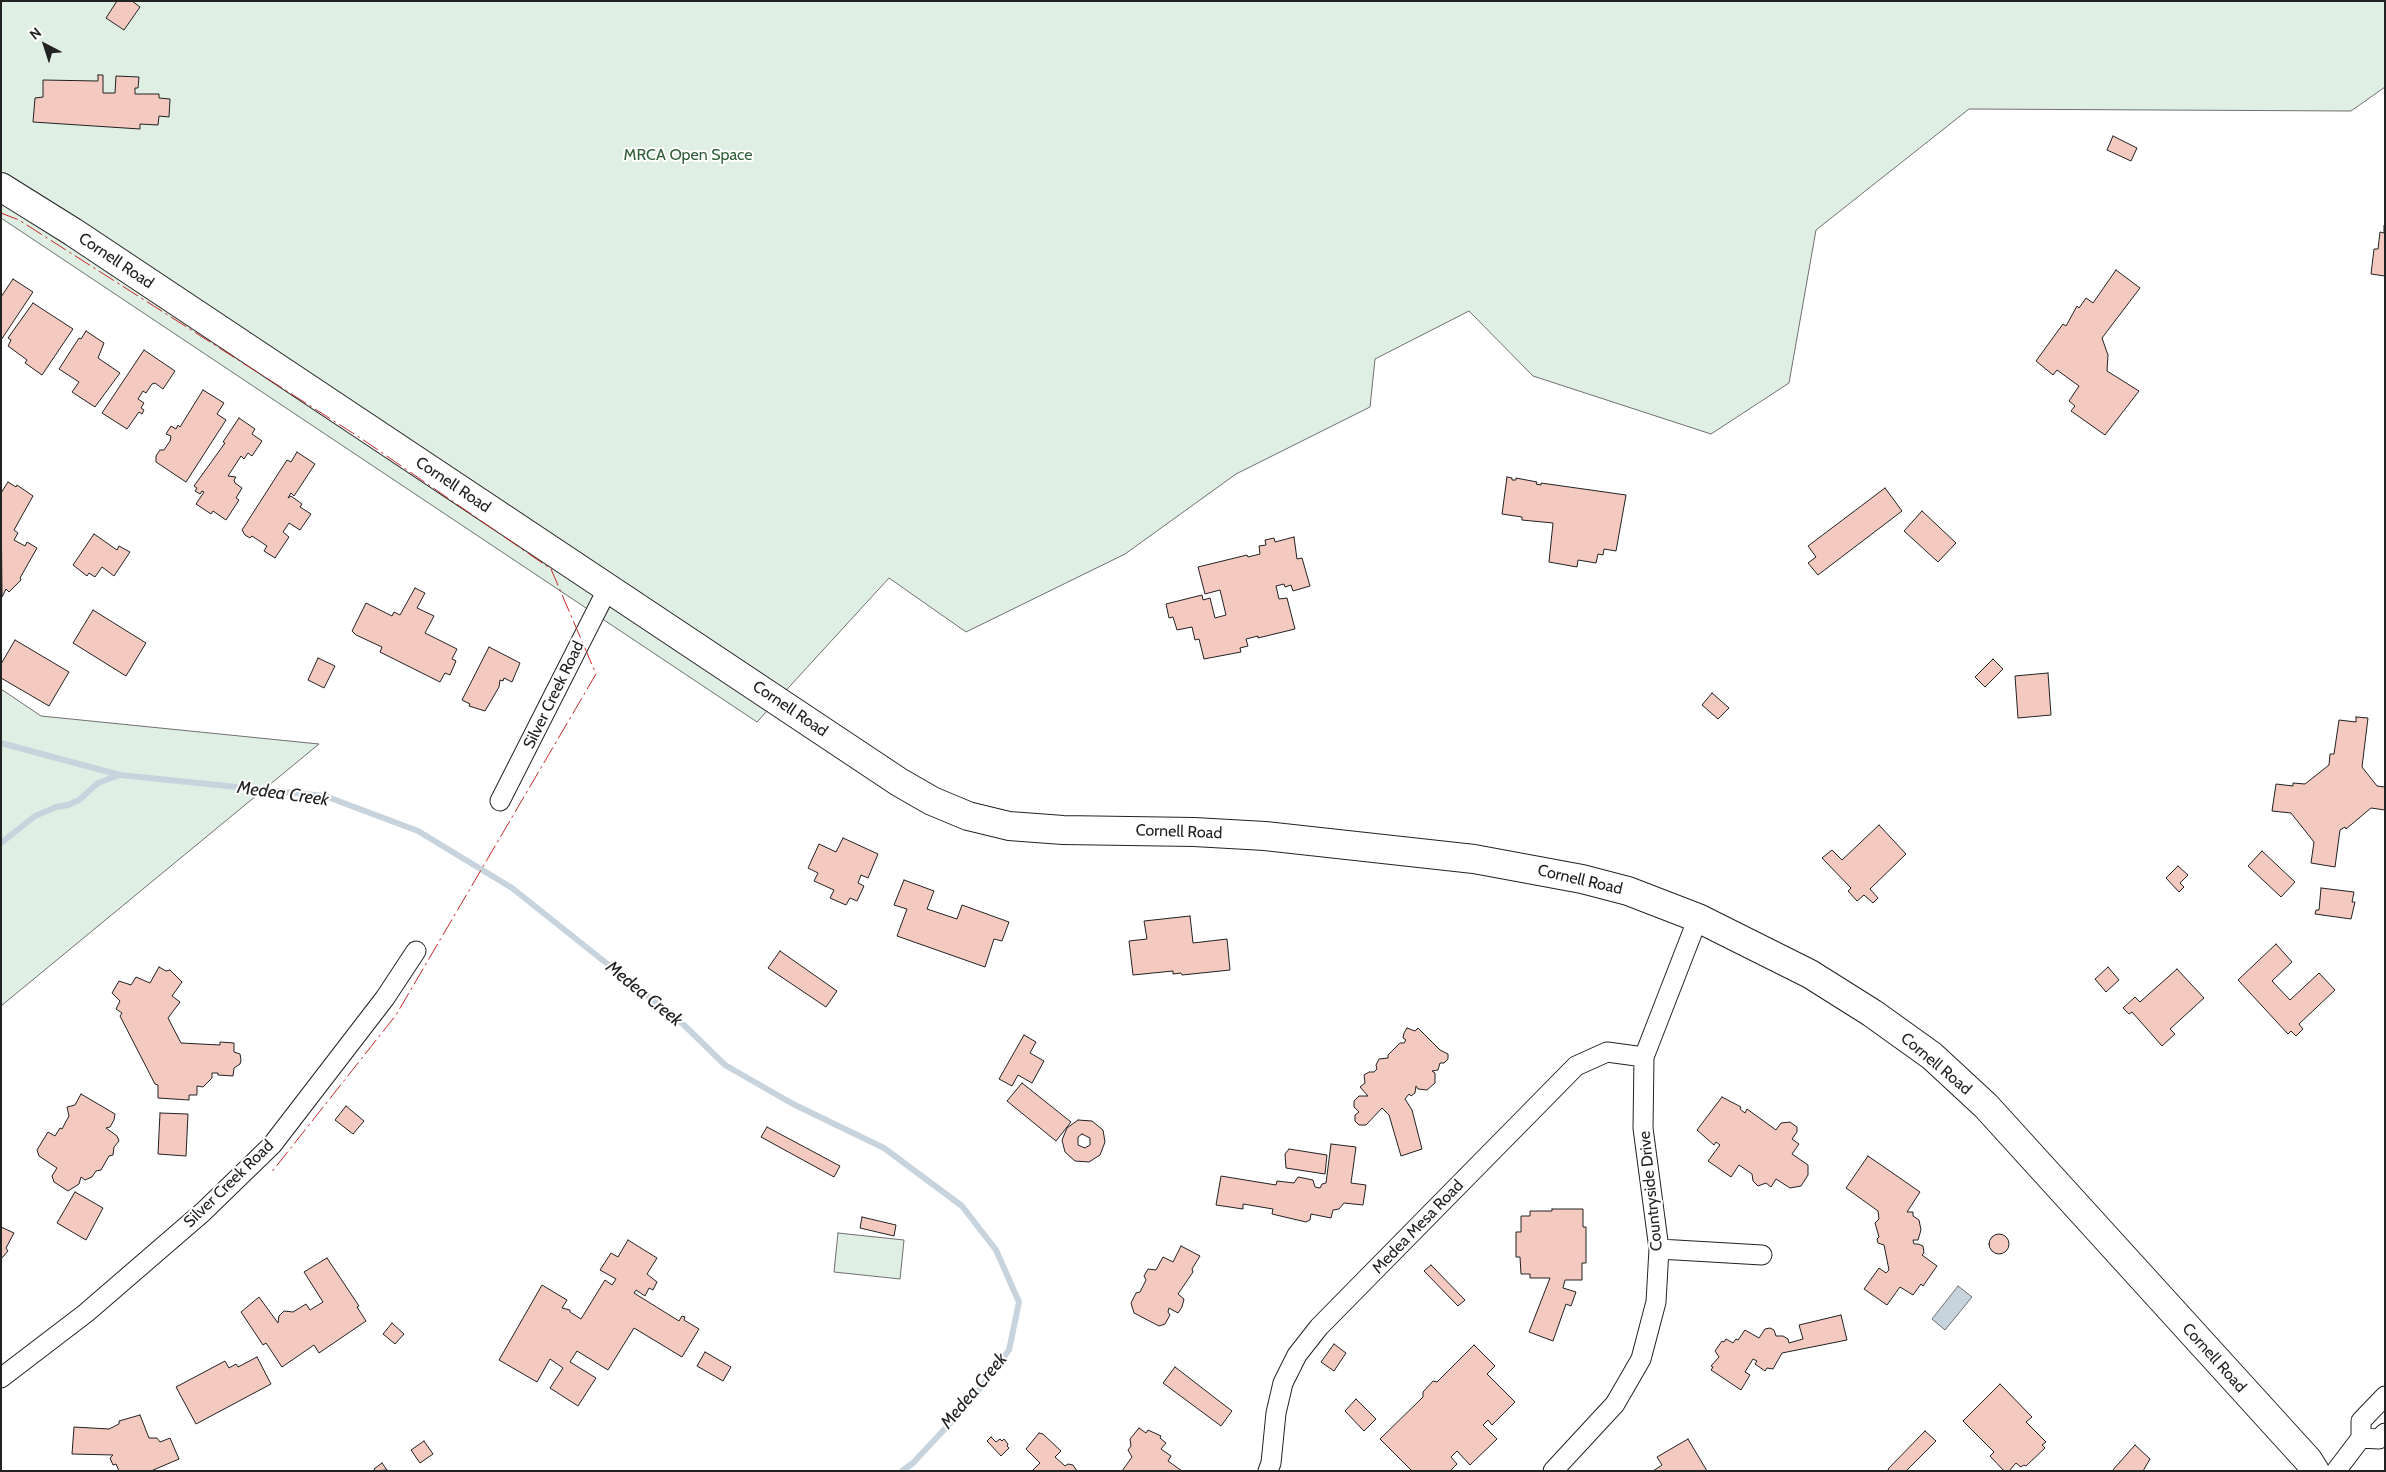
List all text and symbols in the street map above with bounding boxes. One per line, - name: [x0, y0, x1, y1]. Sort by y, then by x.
- north arrow: [20, 20, 70, 70]
- text: N: [26, 23, 45, 44]
- park label: MRCA Open Space: [624, 145, 752, 165]
- street label: Cornell Road: [75, 229, 157, 293]
- street label: Cornell Road: [412, 453, 494, 517]
- street label: Silver Creek Road: [520, 638, 588, 752]
- street label: Cornell Road: [749, 677, 831, 741]
- water label: Medea Creek: [236, 777, 330, 811]
- street label: Cornell Road: [1135, 821, 1223, 843]
- street label: Cornell Road: [1536, 861, 1624, 899]
- water label: Medea Creek: [601, 957, 687, 1031]
- street label: Cornell Road: [1897, 1029, 1975, 1099]
- street label: Countryside Drive: [1635, 1130, 1667, 1252]
- street label: Silver Creek Road: [180, 1136, 278, 1232]
- street label: Medea Mesa Road: [1368, 1176, 1468, 1278]
- street label: Cornell Road: [2178, 1319, 2250, 1397]
- water label: Medea Creek: [936, 1349, 1012, 1433]

